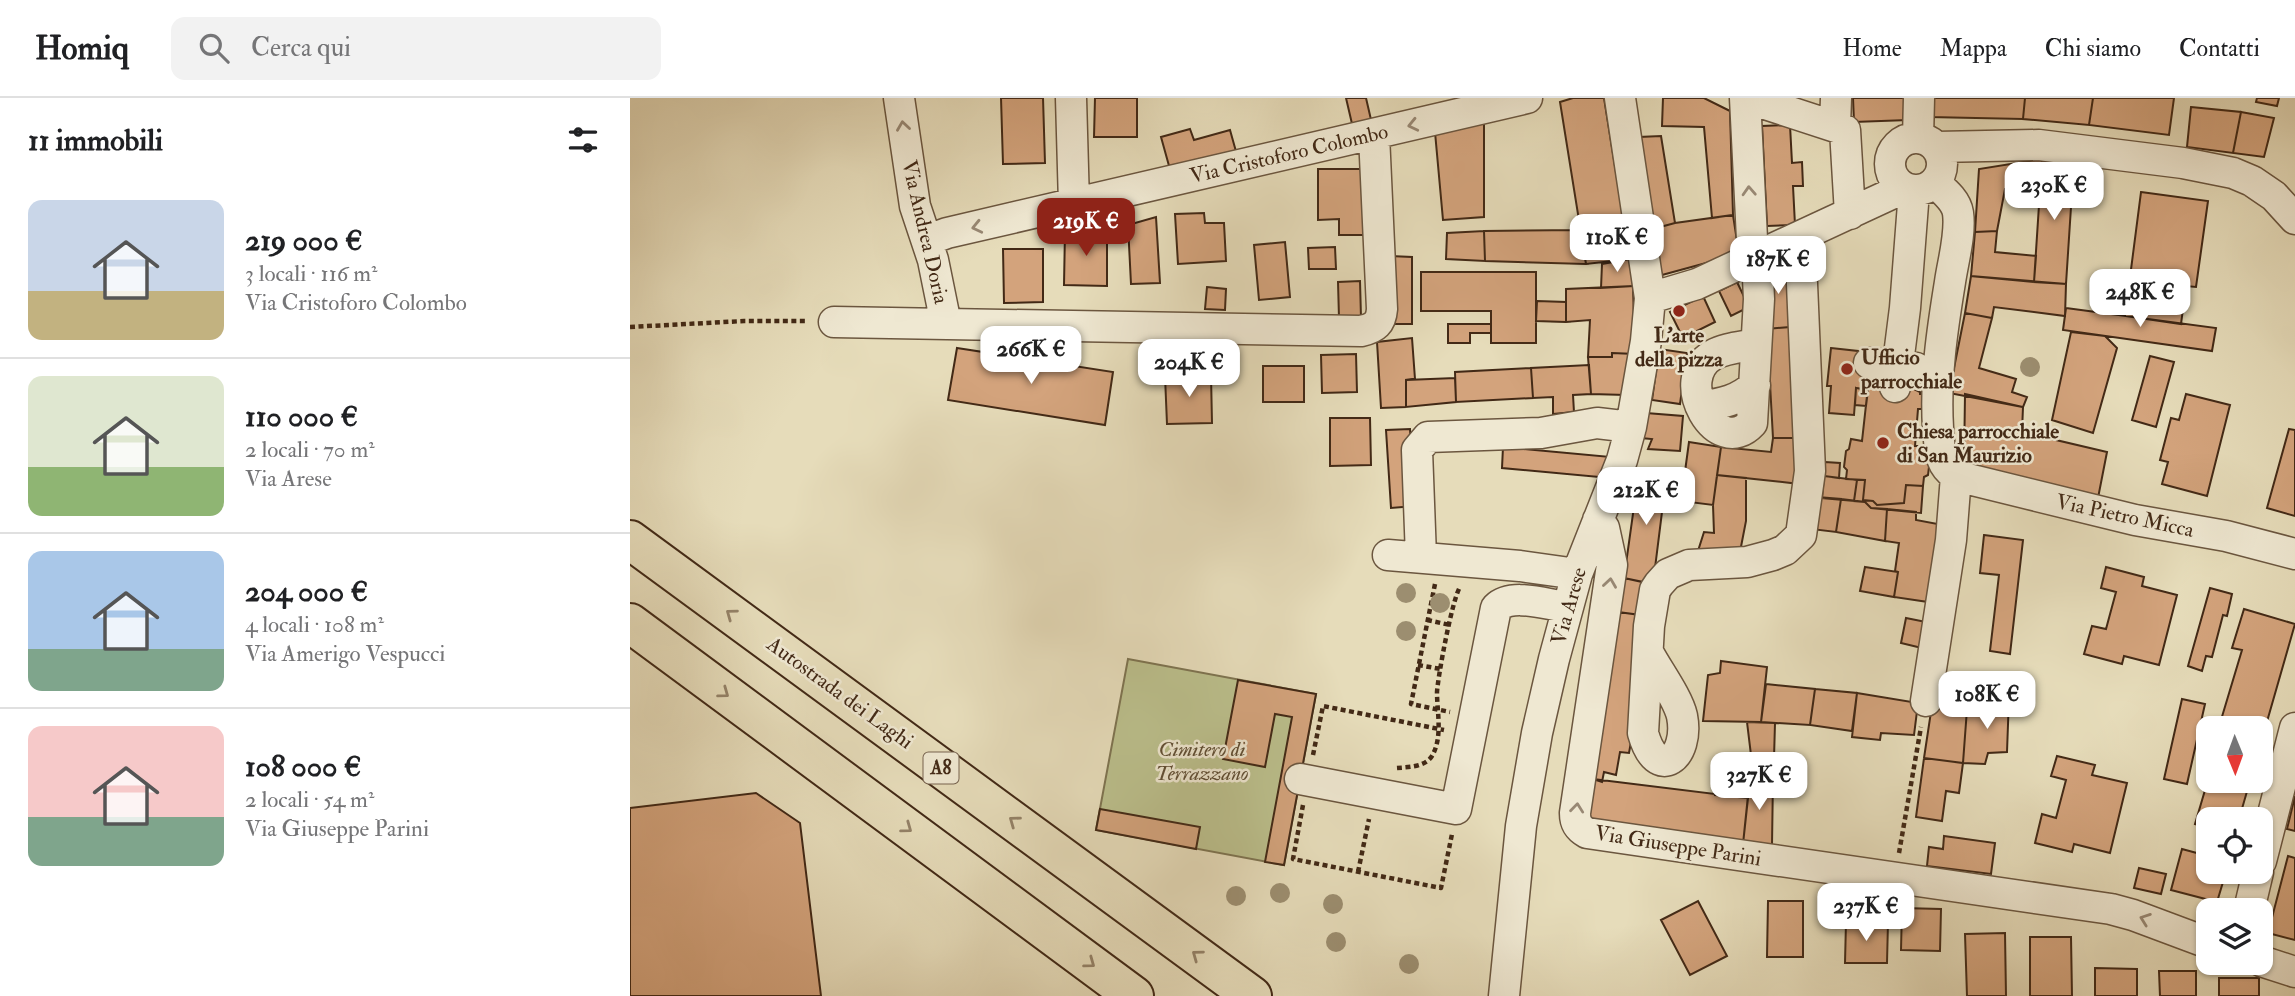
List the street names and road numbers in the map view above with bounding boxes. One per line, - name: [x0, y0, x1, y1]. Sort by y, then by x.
- street label: Via Cristoforo Colombo: [1187, 118, 1391, 190]
- street label: Via Andrea Doria: [895, 157, 955, 307]
- street label: Via Pietro Micca: [2054, 488, 2197, 544]
- street label: Via Arese: [1545, 564, 1593, 648]
- street label: Autostrada dei Laghi: [761, 630, 919, 755]
- road number: A8: [924, 752, 958, 783]
- street label: Via Giuseppe Parini: [1593, 820, 1764, 873]

